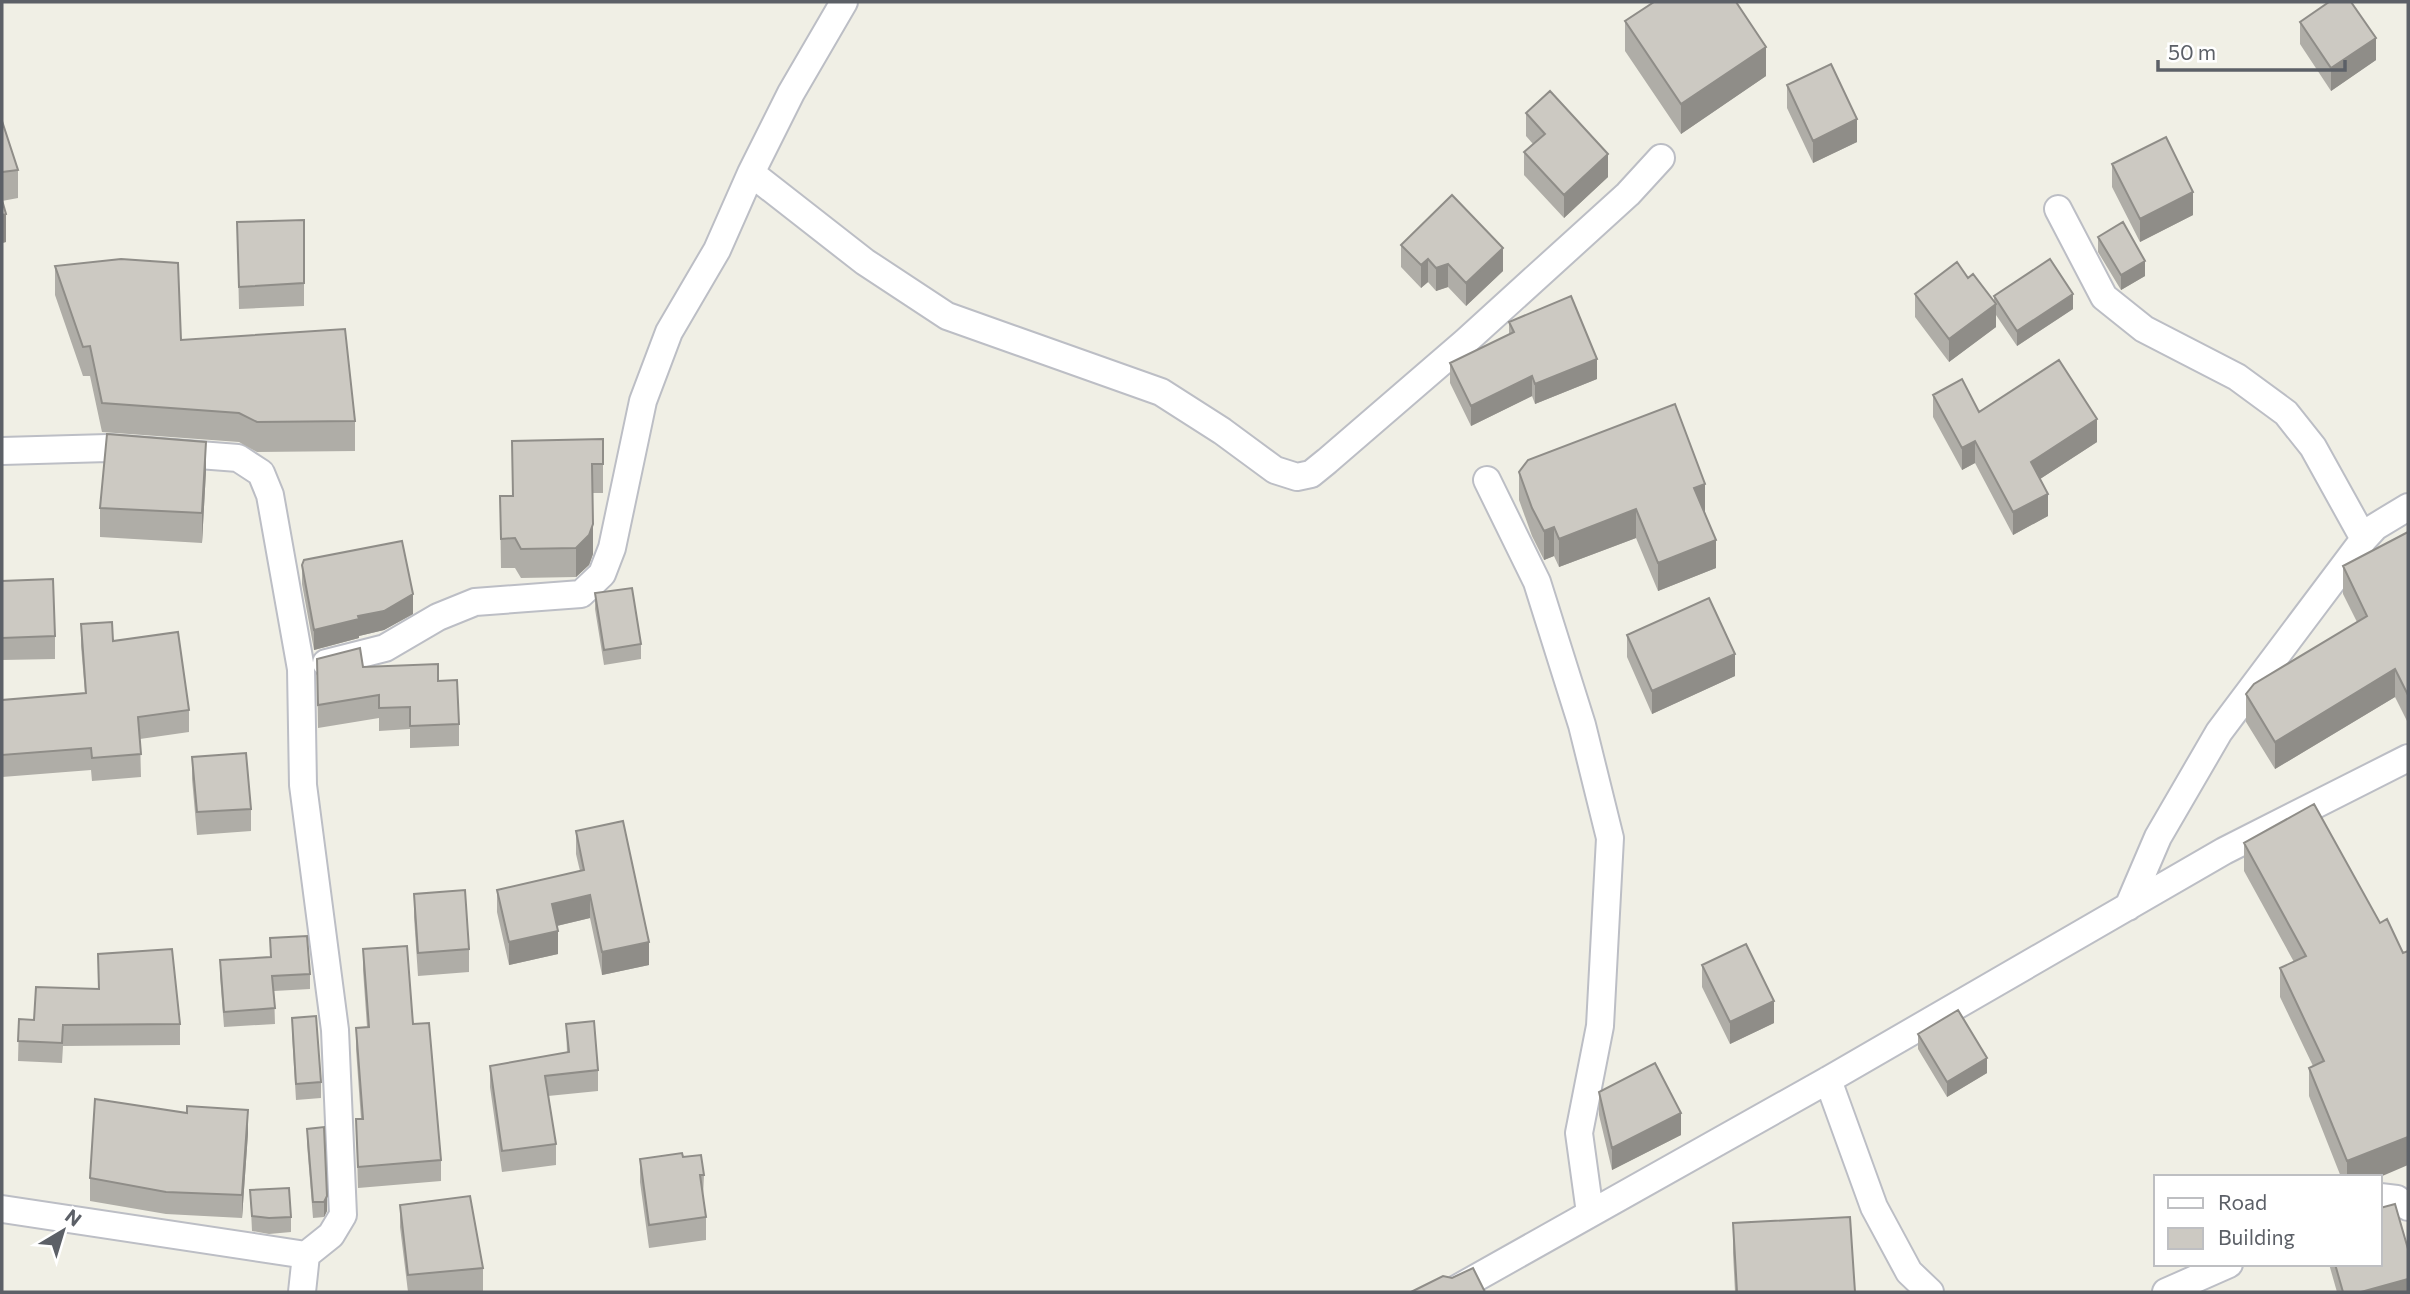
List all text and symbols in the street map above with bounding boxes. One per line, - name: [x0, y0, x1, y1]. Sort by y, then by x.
- scale bar: [2158, 28, 2345, 72]
- text: 50 m: [2168, 39, 2216, 64]
- legend: [2154, 1175, 2382, 1266]
- text: Road: [2218, 1189, 2267, 1214]
- north arrow: [28, 1196, 98, 1266]
- text: N: [61, 1204, 86, 1231]
- text: Building: [2218, 1224, 2295, 1249]

